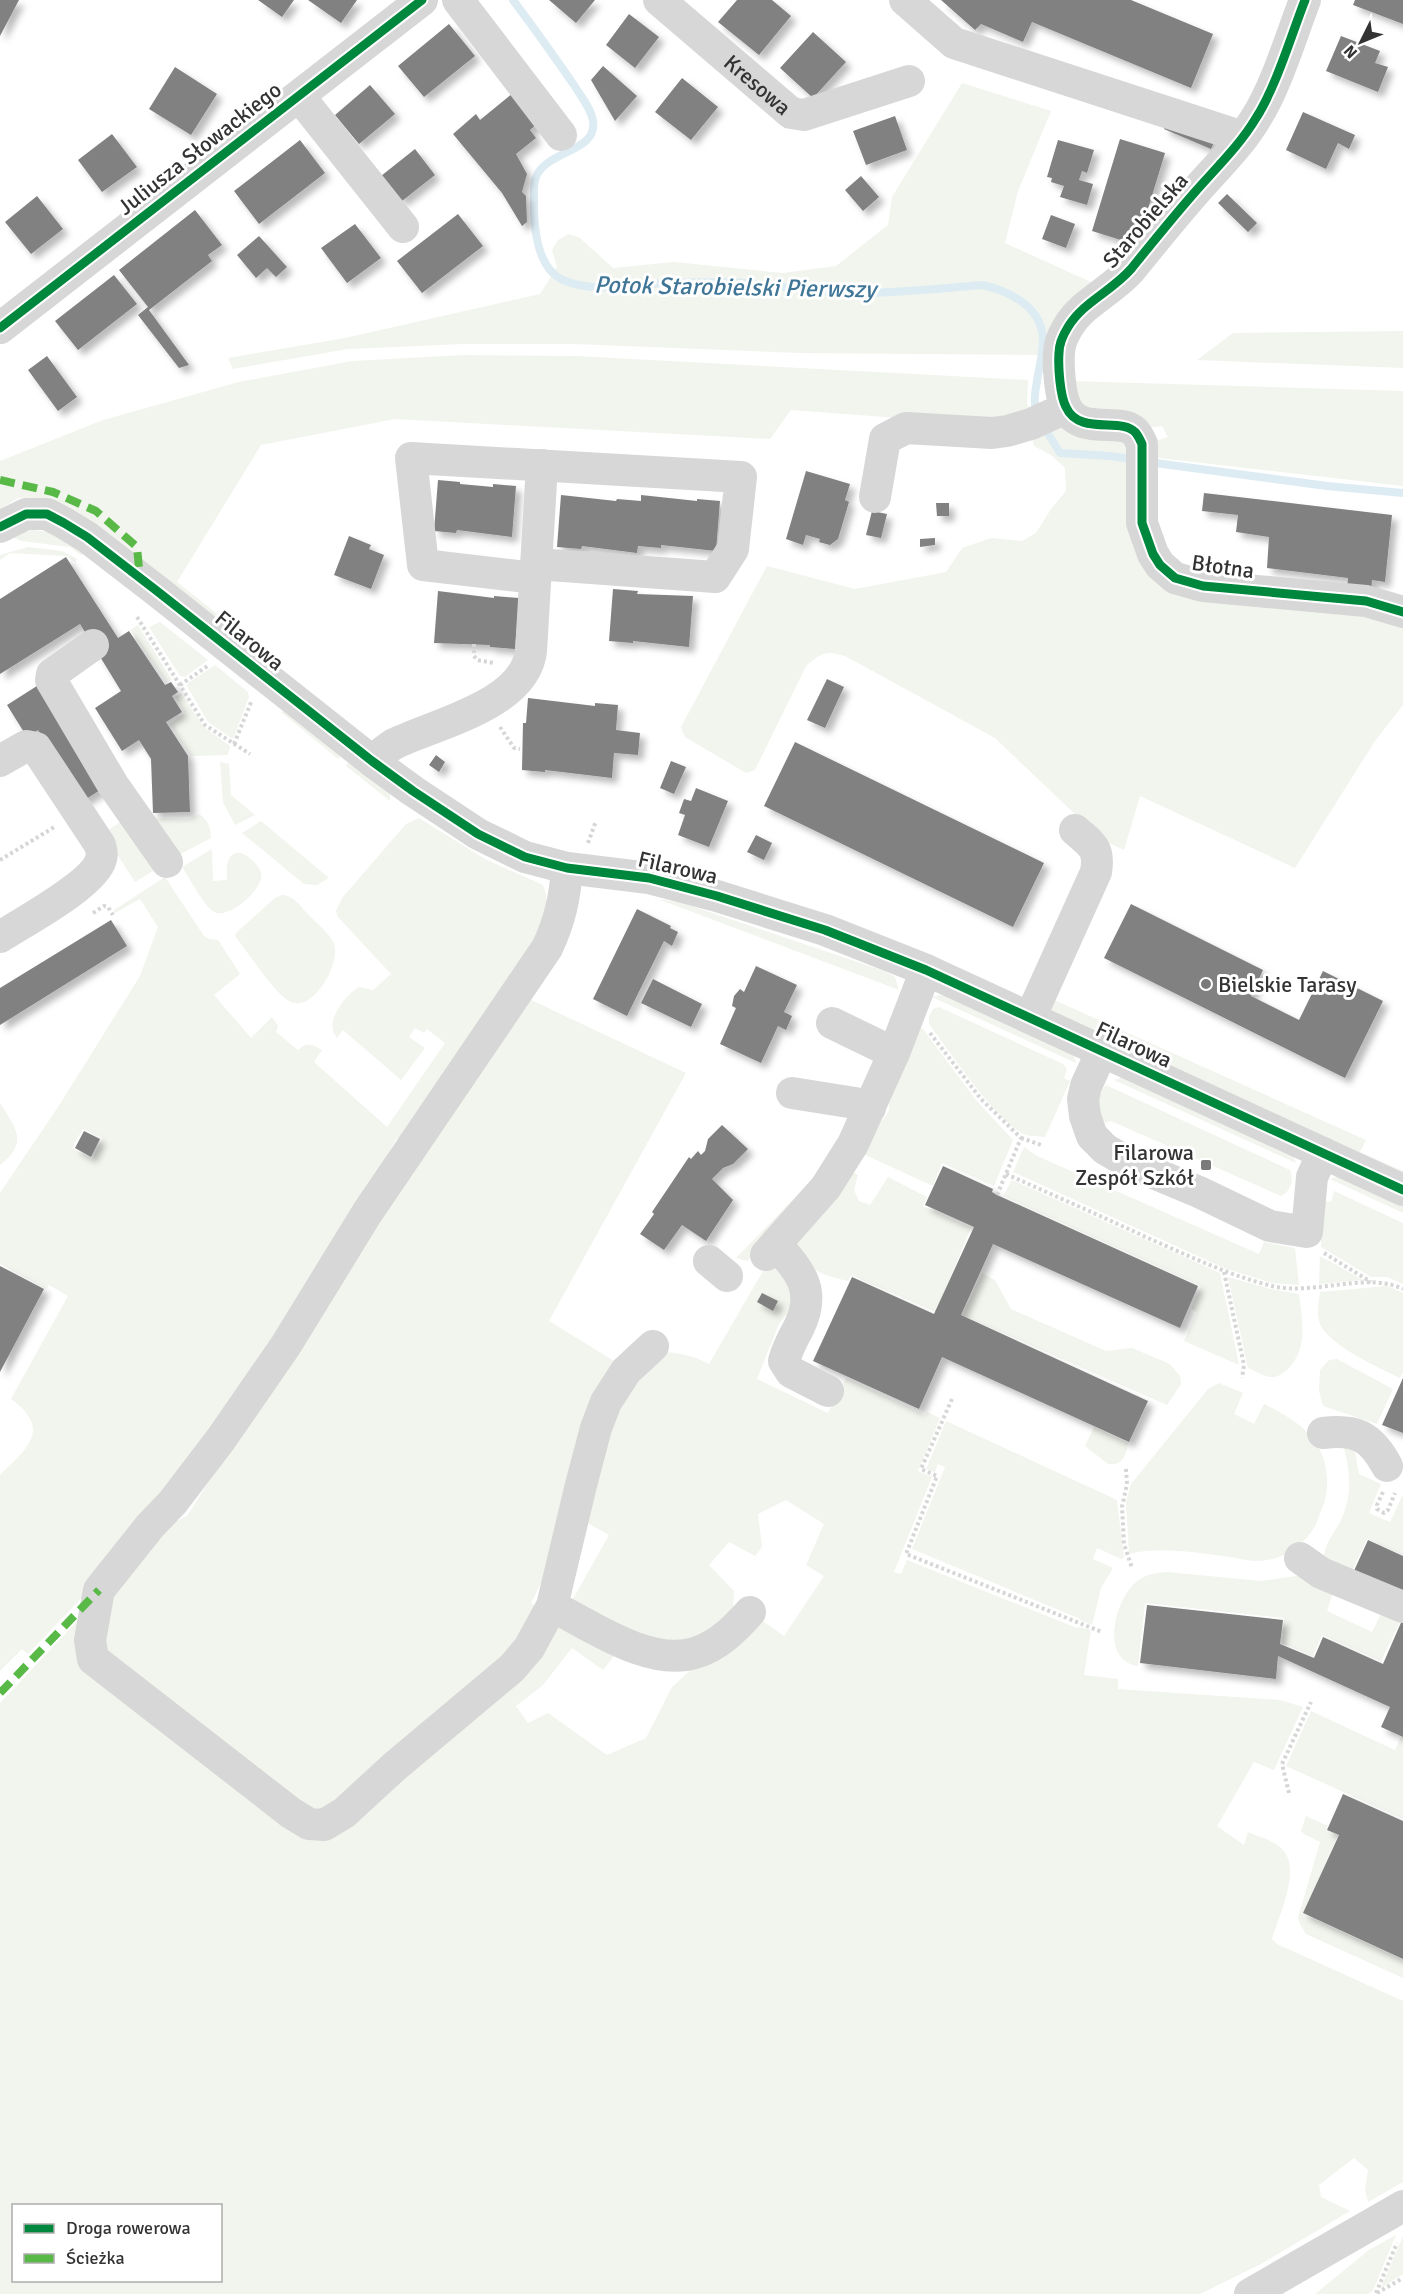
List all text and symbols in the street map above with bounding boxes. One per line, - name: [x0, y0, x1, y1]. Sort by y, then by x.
- north arrow: [1331, 12, 1391, 72]
- text: N: [1340, 41, 1362, 62]
- street label: Kresowa: [718, 49, 796, 121]
- street label: Juliusza Słowackiego: [112, 76, 287, 221]
- street label: Starobielska: [1097, 167, 1194, 273]
- water label: Potok Starobielski Pierwszy: [594, 270, 879, 305]
- street label: Błotna: [1190, 549, 1256, 584]
- street label: Filarowa: [210, 604, 290, 676]
- street label: Filarowa: [635, 845, 720, 890]
- place label: Bielskie Tarasy: [1218, 971, 1357, 998]
- marker: Bielskie Tarasy: [1199, 977, 1213, 991]
- street label: Filarowa: [1091, 1015, 1176, 1074]
- place label: Filarowa Zespół Szkół: [1075, 1139, 1194, 1191]
- marker: Filarowa Zespół Szkół: [1199, 1158, 1213, 1172]
- legend: [12, 2204, 222, 2282]
- text: Droga rowerowa: [66, 2217, 191, 2239]
- text: Ścieżka: [66, 2247, 125, 2269]

